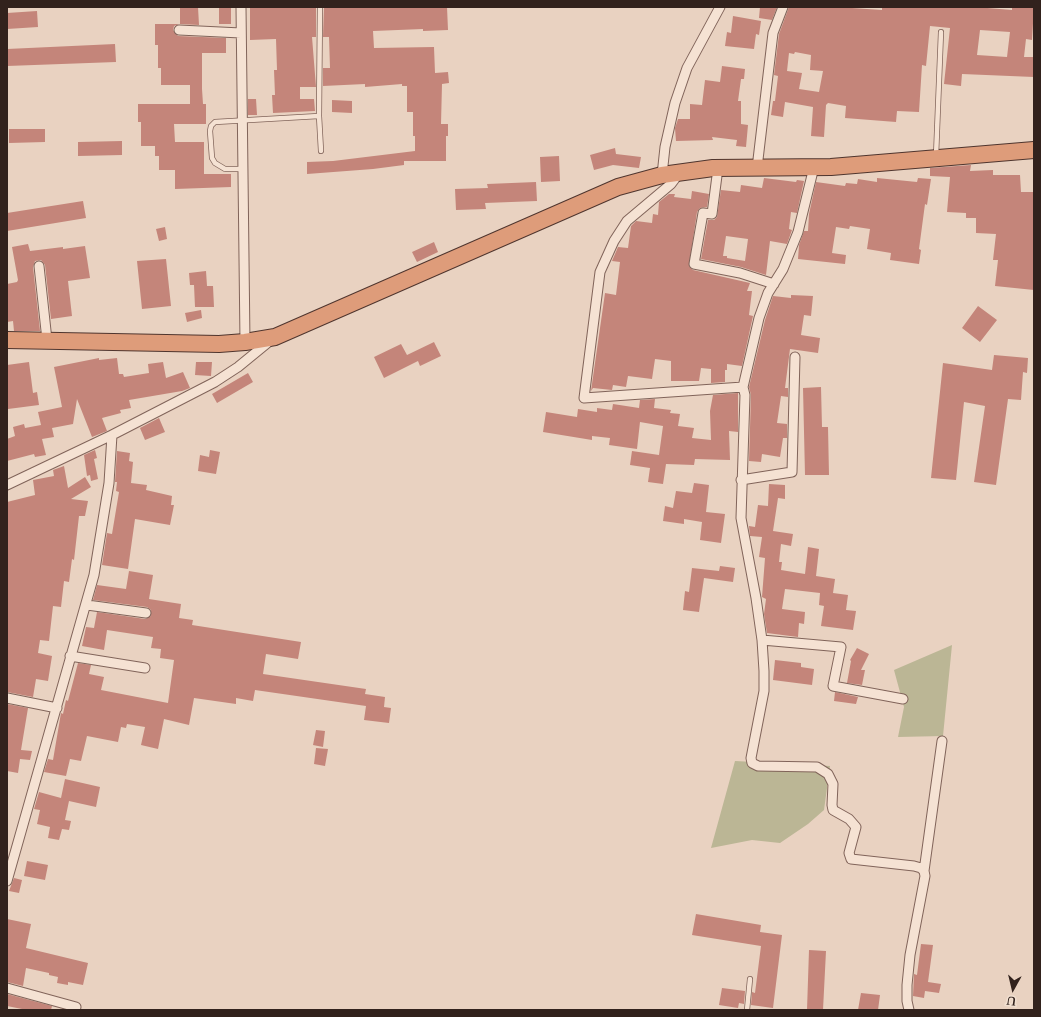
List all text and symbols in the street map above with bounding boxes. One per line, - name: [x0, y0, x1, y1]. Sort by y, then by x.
- north arrow: [993, 969, 1033, 1009]
- text: U: [1006, 993, 1017, 1008]

